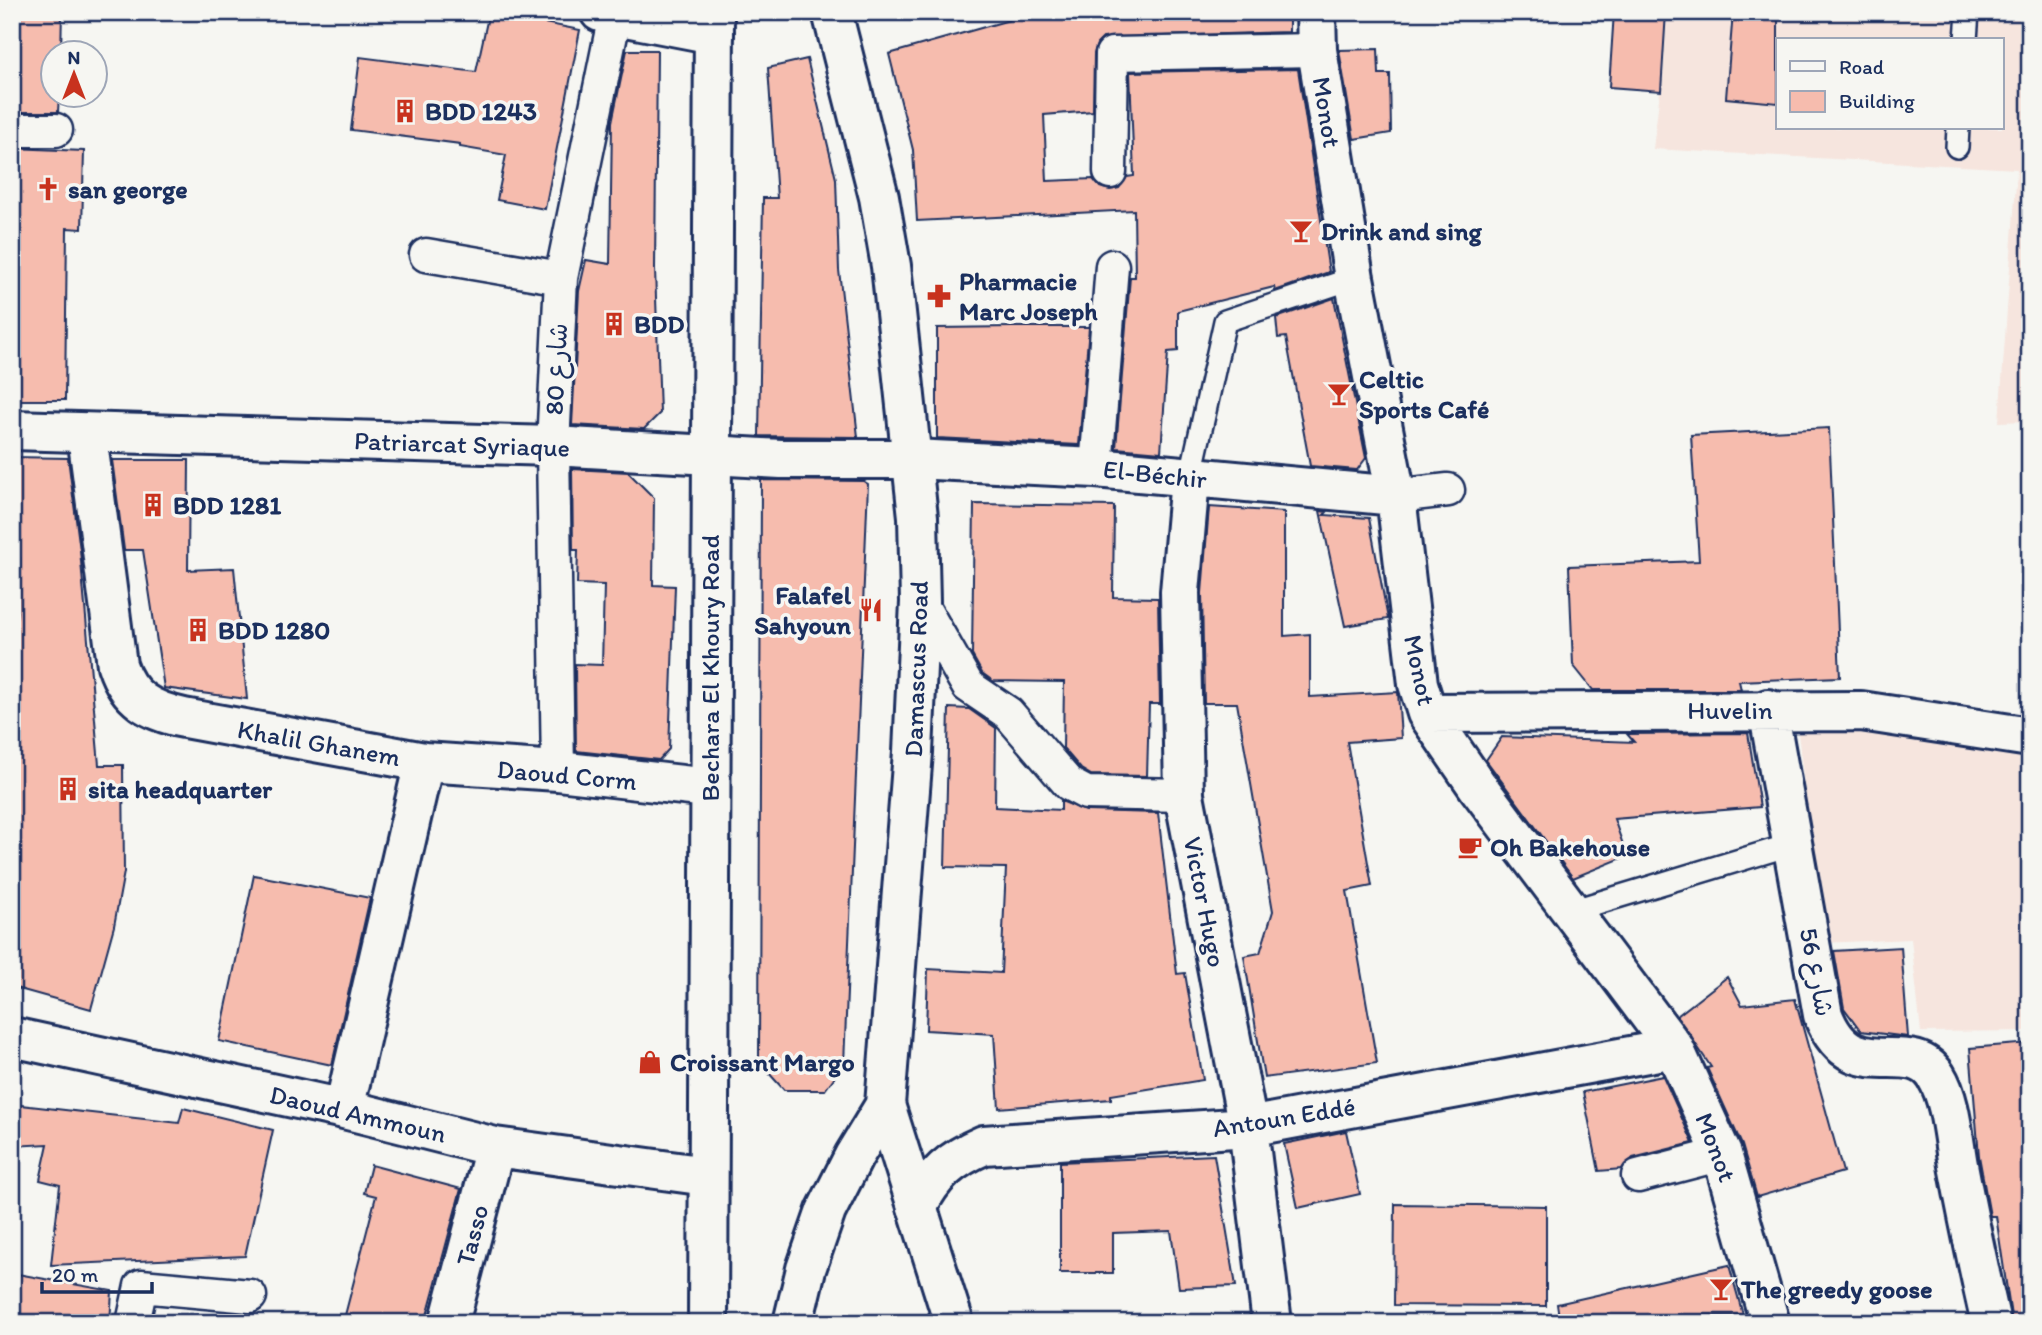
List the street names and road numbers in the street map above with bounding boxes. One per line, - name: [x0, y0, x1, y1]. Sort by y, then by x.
- street label: Monot: [1306, 74, 1348, 150]
- street label: شارع 80: [538, 322, 576, 416]
- street label: Patriarcat Syriaque: [353, 424, 571, 464]
- street label: El-Béchir: [1102, 453, 1209, 495]
- street label: Bechara El Khoury Road: [694, 534, 726, 801]
- street label: Damascus Road: [897, 580, 935, 758]
- street label: Monot: [1397, 632, 1443, 708]
- street label: Huvelin: [1687, 694, 1773, 726]
- street label: Khalil Ghanem: [235, 713, 403, 773]
- street label: Daoud Corm: [496, 753, 638, 797]
- street label: Victor Hugo: [1177, 834, 1233, 970]
- street label: شارع 56: [1791, 925, 1841, 1019]
- street label: Daoud Ammoun: [267, 1078, 450, 1150]
- street label: Antoun Eddé: [1210, 1090, 1358, 1144]
- street label: Monot: [1688, 1108, 1744, 1186]
- street label: Tasso: [449, 1201, 495, 1269]

